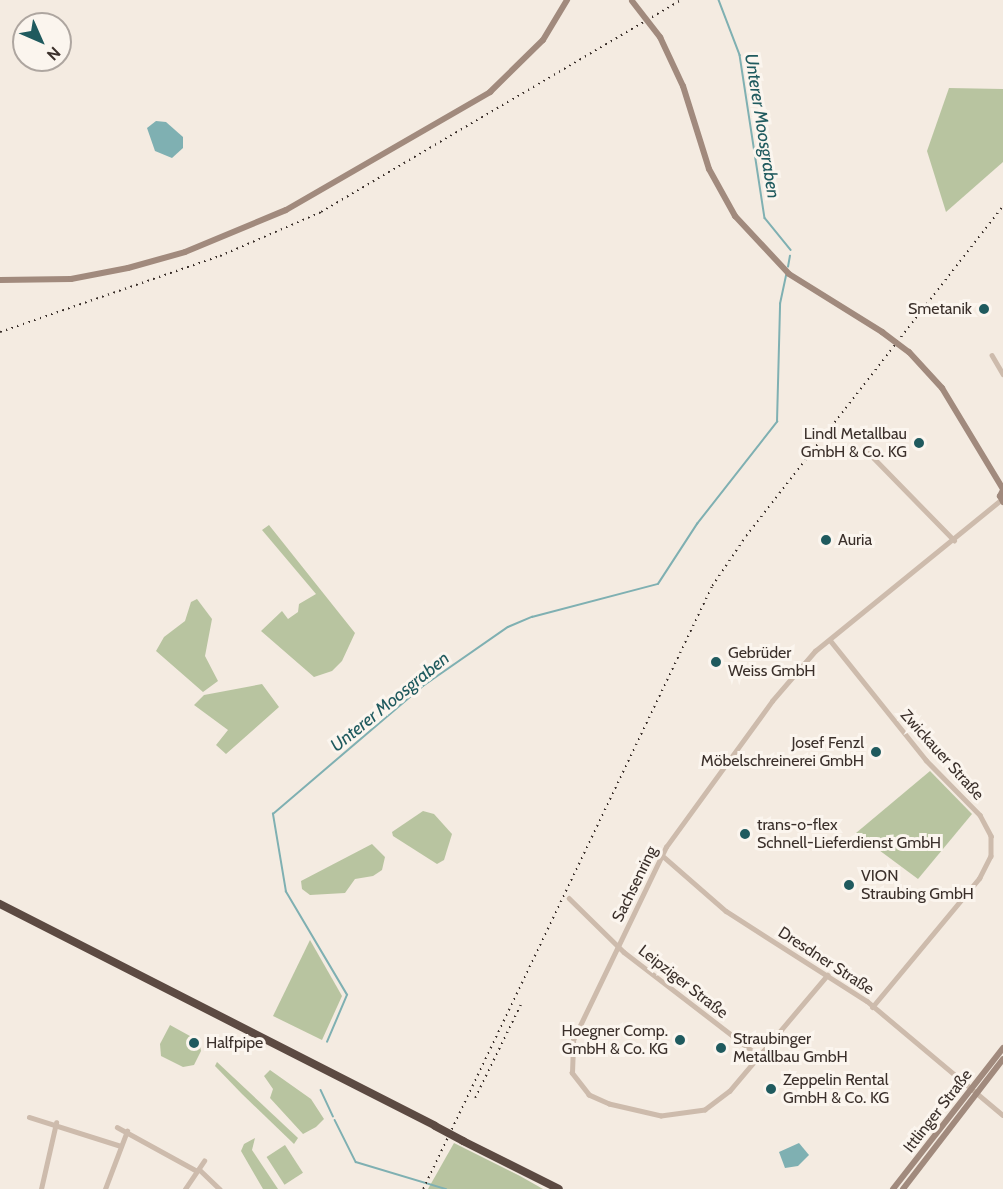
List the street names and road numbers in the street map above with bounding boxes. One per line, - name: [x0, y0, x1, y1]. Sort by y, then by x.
- street label: Zwickauer Straße: [896, 706, 988, 804]
- street label: Sachsenring: [608, 843, 662, 925]
- street label: Dresdner Straße: [775, 923, 877, 999]
- street label: Leipziger Straße: [634, 941, 732, 1023]
- street label: Ittlinger Straße: [900, 1066, 976, 1156]

